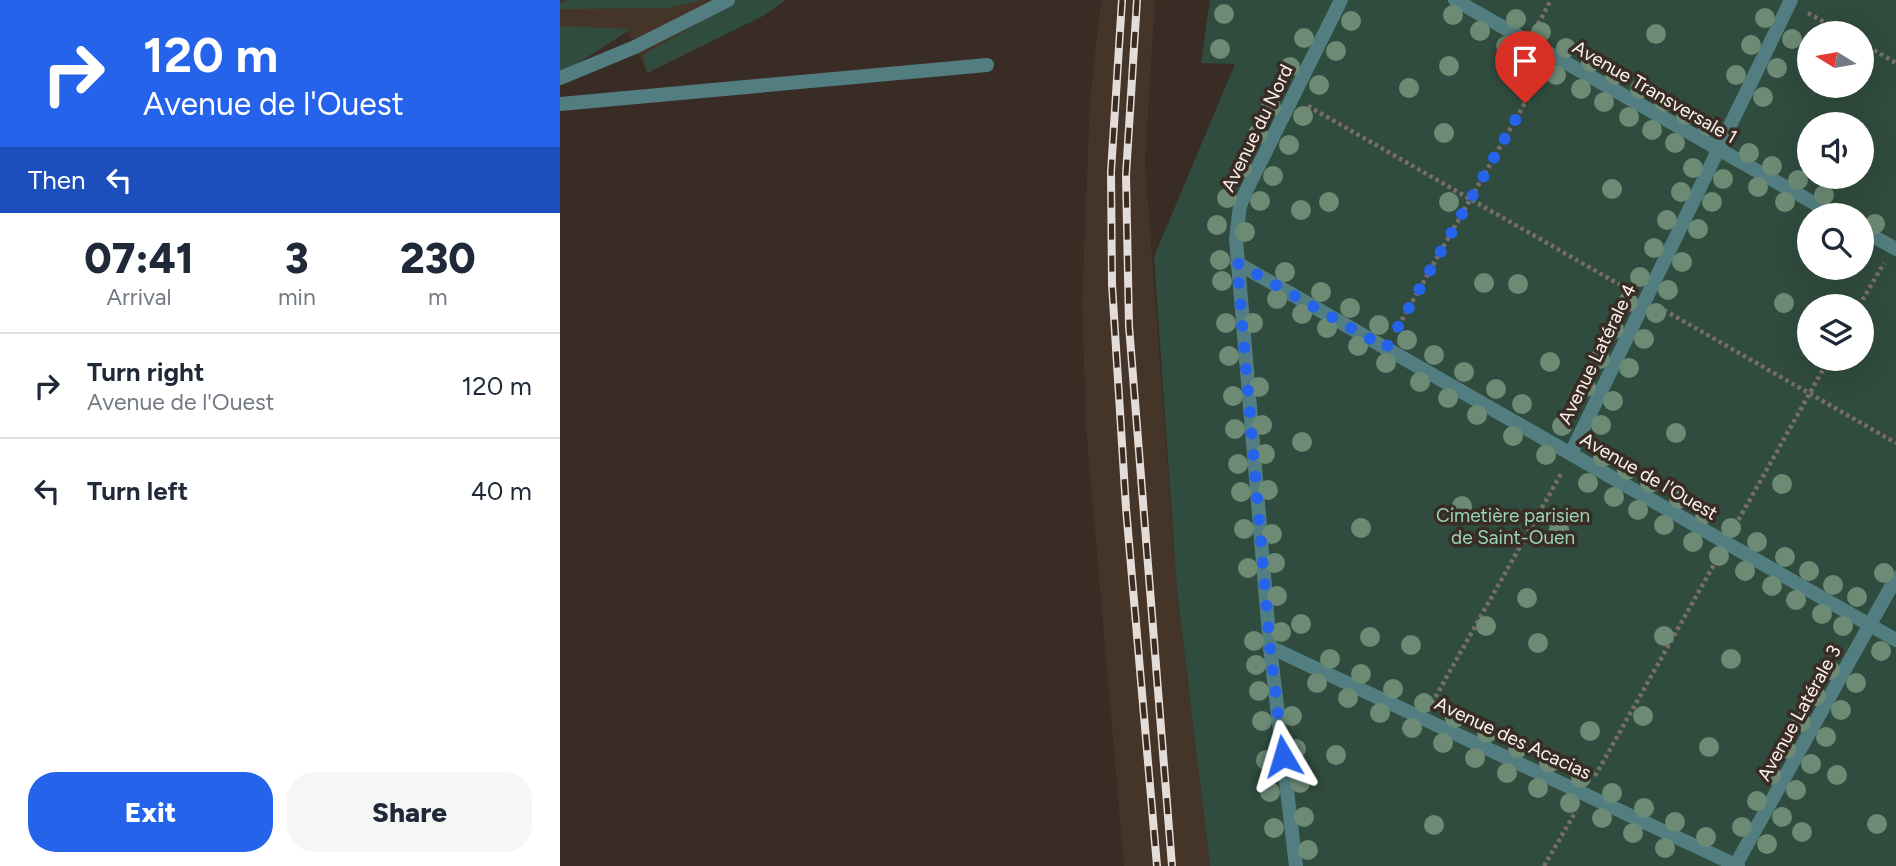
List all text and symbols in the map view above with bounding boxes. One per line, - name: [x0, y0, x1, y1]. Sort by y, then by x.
- north arrow: [1797, 21, 1874, 98]
- map controls: [1797, 21, 1874, 371]
- text: 120 m: [143, 25, 278, 84]
- icon: right: [28, 28, 119, 119]
- pin: [1495, 31, 1555, 103]
- street label: Avenue Transversale 1: [1569, 35, 1741, 149]
- icon: arrive: [1506, 42, 1544, 80]
- street label: Avenue du Nord: [1216, 61, 1298, 195]
- text: Avenue de l'Ouest: [143, 85, 404, 123]
- button: sound: [1797, 112, 1874, 189]
- icon: left: [100, 161, 138, 199]
- text: Then: [28, 164, 86, 196]
- button: search: [1797, 203, 1874, 280]
- text: 07:41: [84, 233, 194, 284]
- text: 3: [285, 233, 309, 284]
- text: 230: [400, 233, 476, 284]
- street label: Avenue Latérale 4: [1553, 280, 1641, 428]
- text: Arrival: [107, 283, 171, 311]
- text: min: [278, 283, 316, 311]
- text: m: [428, 283, 448, 311]
- button: layers: [1797, 294, 1874, 371]
- text: Turn right: [87, 356, 204, 388]
- icon: right: [28, 367, 66, 405]
- text: 120 m: [462, 370, 532, 402]
- text: Avenue de l'Ouest: [87, 388, 275, 416]
- street label: Avenue de l'Ouest: [1576, 427, 1722, 525]
- icon: left: [28, 472, 66, 510]
- text: Turn left: [87, 475, 188, 507]
- text: 40 m: [471, 475, 532, 507]
- park label: Cimetière parisien de Saint-Ouen: [1436, 504, 1590, 549]
- street label: Avenue Latérale 3: [1752, 641, 1846, 785]
- street label: Avenue des Acacias: [1431, 692, 1595, 784]
- position arrow: [1246, 719, 1320, 793]
- button: Exit: [28, 772, 273, 852]
- button: Share: [287, 772, 532, 852]

